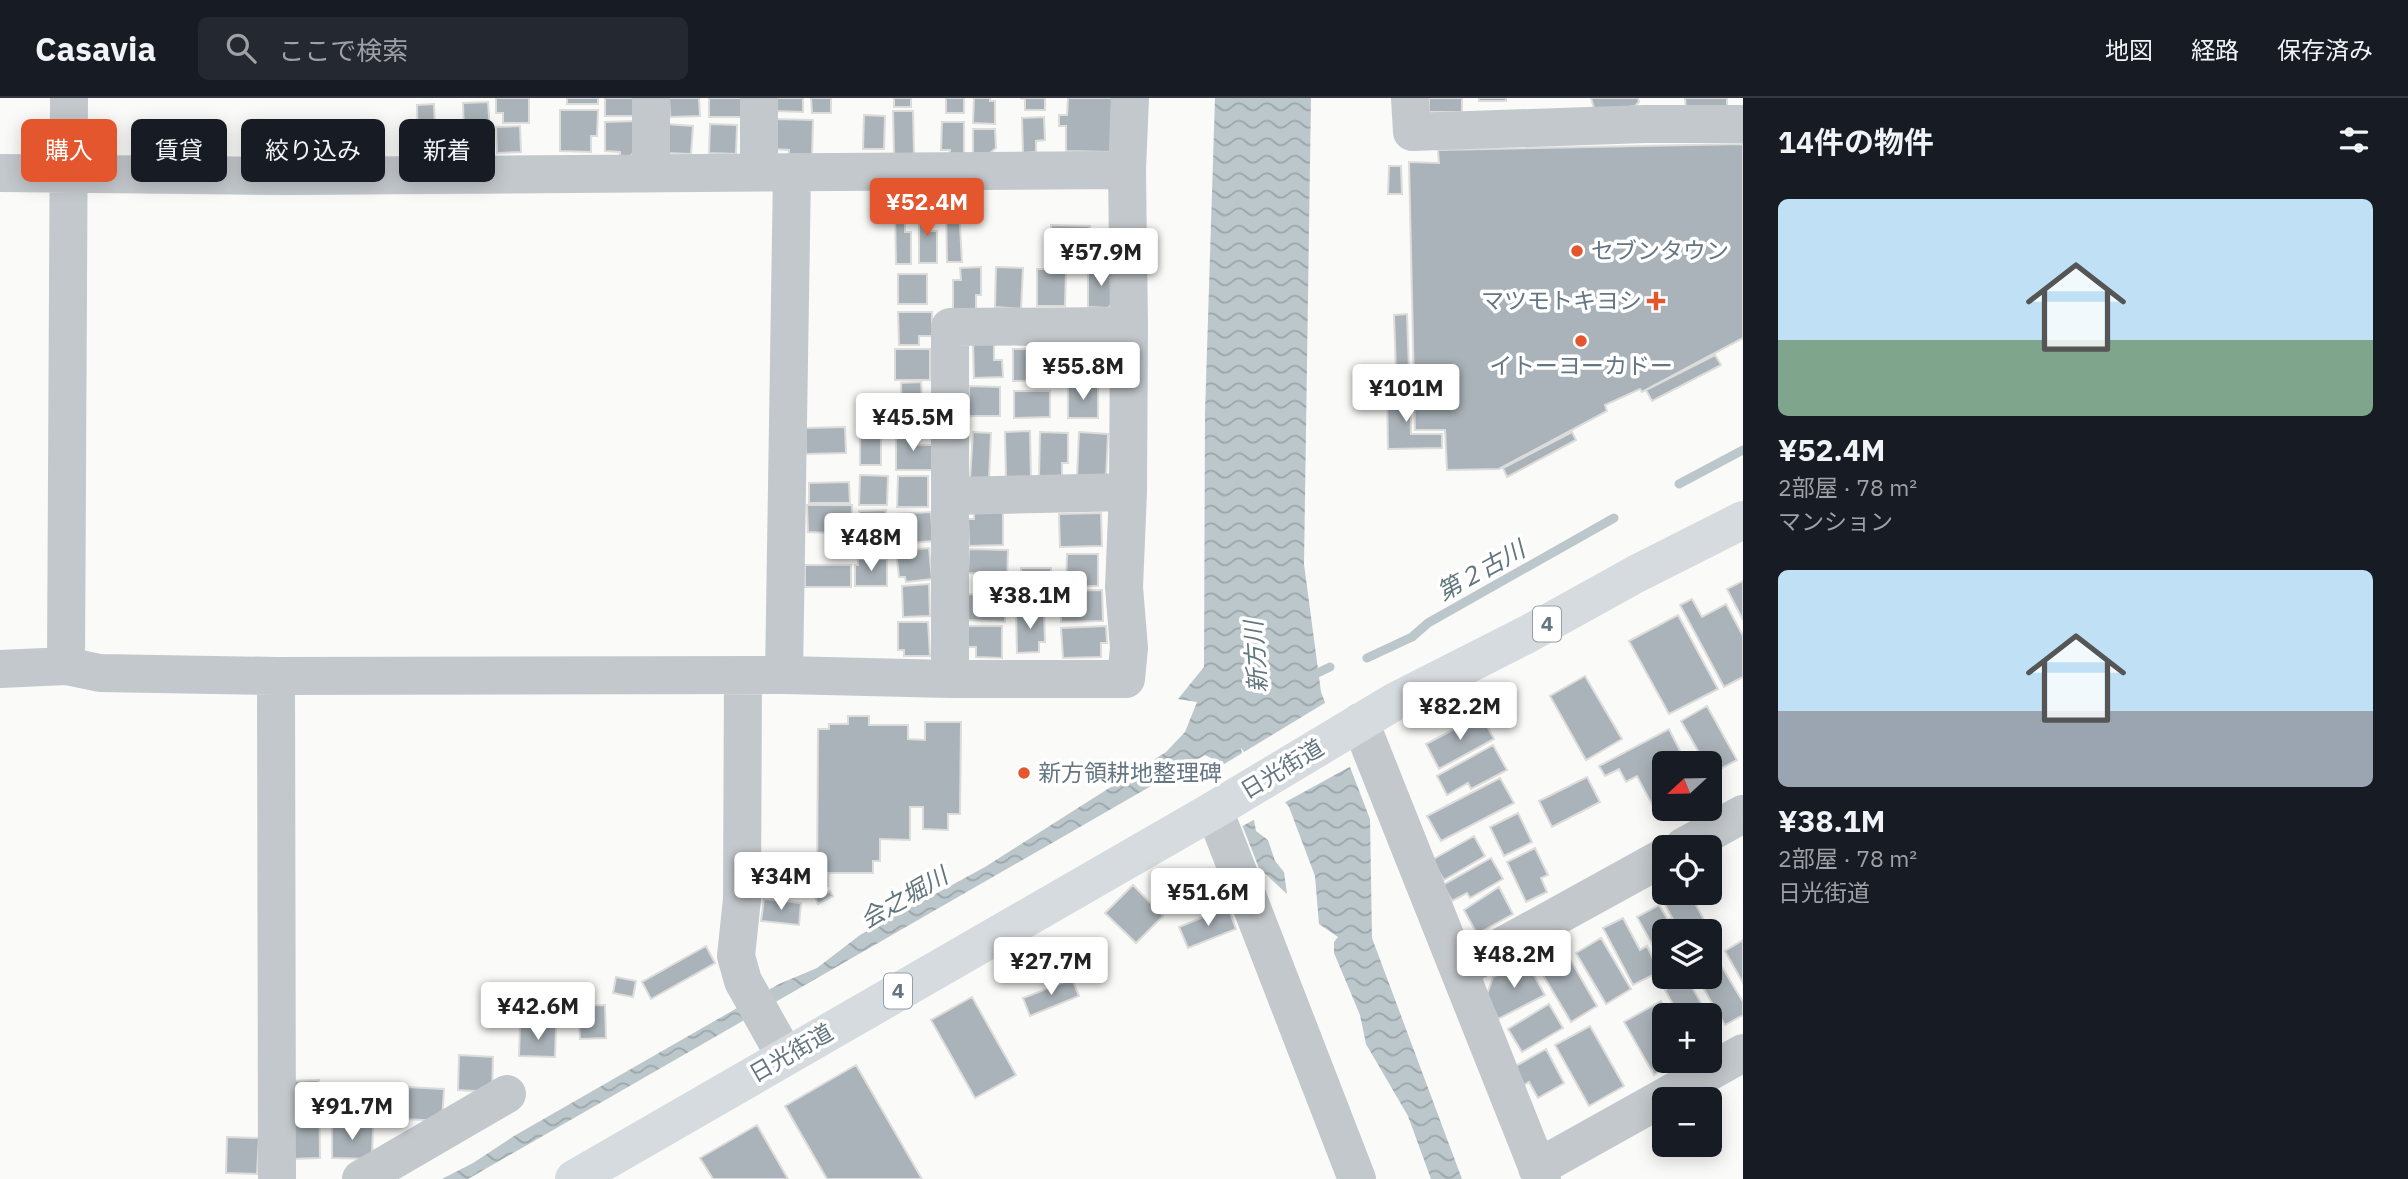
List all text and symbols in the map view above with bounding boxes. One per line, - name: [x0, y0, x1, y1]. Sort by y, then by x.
- search box: [198, 17, 688, 80]
- text: Casavia: [35, 27, 156, 70]
- icon: search: [222, 29, 260, 67]
- text: ここで検索: [278, 33, 408, 67]
- text: 地図: [2105, 34, 2153, 66]
- text: 経路: [2191, 34, 2239, 66]
- text: 保存済み: [2277, 34, 2373, 66]
- chip: 購入: [21, 119, 117, 182]
- chip: 賃貸: [131, 119, 227, 182]
- chip: 絞り込み: [241, 119, 385, 182]
- chip: 新着: [399, 119, 495, 182]
- icon: filters: [2335, 121, 2373, 159]
- text: 14件の物件: [1778, 122, 1934, 161]
- pin: ¥52.4M: [870, 178, 984, 238]
- text: ¥52.4M: [886, 186, 968, 216]
- pin: ¥57.9M: [1044, 228, 1158, 288]
- place label: セブンタウン: [1591, 235, 1729, 265]
- text: ¥57.9M: [1060, 236, 1142, 266]
- marker: セブンタウン: [1569, 243, 1585, 259]
- icon: home: [2013, 244, 2139, 370]
- place label: マツモトキヨシ: [1481, 285, 1642, 315]
- marker: マツモトキヨシ: [1648, 293, 1664, 309]
- marker: イトーヨーカドー: [1573, 333, 1589, 349]
- pin: ¥55.8M: [1026, 342, 1140, 402]
- text: ¥55.8M: [1042, 350, 1124, 380]
- place label: イトーヨーカドー: [1489, 350, 1673, 380]
- pin: ¥101M: [1357, 364, 1455, 424]
- text: ¥101M: [1368, 372, 1444, 402]
- pin: ¥45.5M: [856, 394, 970, 453]
- text: ¥45.5M: [872, 401, 954, 431]
- text: ¥52.4M: [1778, 430, 1885, 469]
- text: 2部屋 · 78 m²: [1778, 472, 1917, 502]
- text: マンション: [1778, 506, 1893, 536]
- pin: ¥48M: [830, 514, 912, 573]
- text: ¥48M: [840, 521, 902, 551]
- water label: 第２古川: [1431, 531, 1533, 607]
- pin: ¥38.1M: [973, 572, 1087, 631]
- text: ¥38.1M: [989, 579, 1071, 609]
- road number: 4: [1533, 606, 1561, 642]
- icon: home: [2013, 615, 2139, 741]
- water label: 新方川: [1236, 617, 1273, 694]
- pin: ¥82.2M: [1403, 682, 1517, 742]
- text: ¥82.2M: [1419, 690, 1501, 720]
- street label: 日光街道: [1234, 732, 1329, 805]
- north arrow: [1652, 751, 1722, 821]
- map controls: [1652, 751, 1722, 1157]
- place label: 新方領耕地整理碑: [1038, 757, 1222, 787]
- marker: 新方領耕地整理碑: [1016, 765, 1032, 781]
- text: ¥38.1M: [1778, 801, 1885, 840]
- button: locate: [1652, 835, 1722, 905]
- text: 2部屋 · 78 m²: [1778, 843, 1917, 873]
- pin: ¥34M: [740, 852, 822, 912]
- water label: 会之堀川: [854, 858, 956, 935]
- text: ¥34M: [750, 860, 812, 890]
- pin: ¥51.6M: [1151, 868, 1265, 928]
- text: ¥51.6M: [1167, 876, 1249, 906]
- text: 日光街道: [1778, 877, 1870, 907]
- button: layers: [1652, 919, 1722, 989]
- pin: ¥48.2M: [1457, 930, 1571, 990]
- pin: ¥27.7M: [994, 937, 1108, 997]
- text: ¥48.2M: [1473, 938, 1555, 968]
- text: ¥27.7M: [1010, 945, 1092, 975]
- road number: 4: [884, 974, 912, 1008]
- pin: ¥42.6M: [481, 982, 595, 1042]
- text: ¥42.6M: [497, 990, 579, 1020]
- button: +: [1652, 1003, 1722, 1073]
- street label: 日光街道: [743, 1016, 838, 1088]
- pin: ¥91.7M: [295, 1082, 409, 1142]
- button: −: [1652, 1087, 1722, 1157]
- text: ¥91.7M: [311, 1090, 393, 1120]

